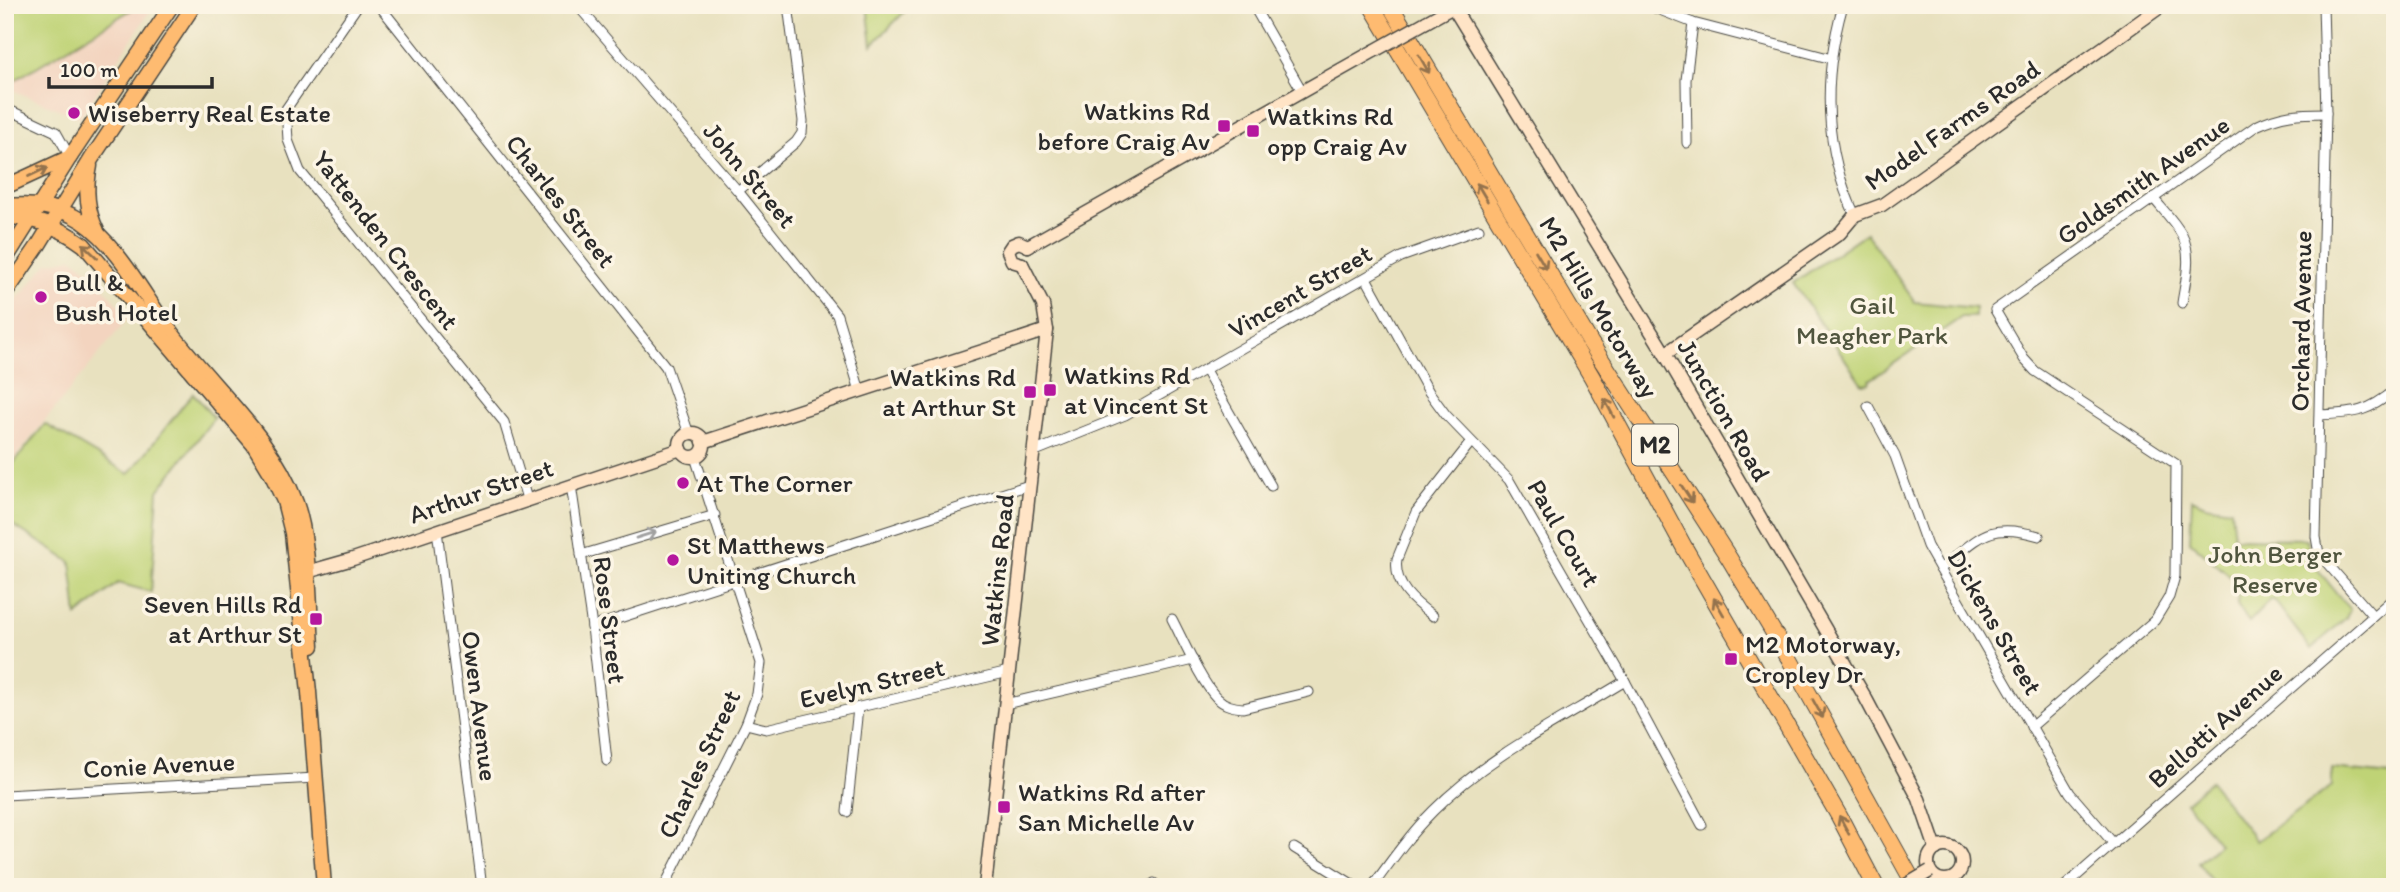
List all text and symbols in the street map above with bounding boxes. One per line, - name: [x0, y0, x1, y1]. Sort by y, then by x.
- scale bar: [49, 46, 212, 90]
- street label: Model Farms Road: [1858, 53, 2046, 197]
- one-way arrow: [1417, 54, 1431, 74]
- text: 100 m: [60, 57, 118, 82]
- place label: Watkins Rd before Craig Av: [1038, 95, 1210, 157]
- place label: Wiseberry Real Estate: [88, 97, 331, 129]
- place label: Watkins Rd opp Craig Av: [1267, 100, 1407, 162]
- marker: Wiseberry Real Estate: [66, 105, 82, 121]
- street label: Goldsmith Avenue: [2050, 109, 2236, 251]
- street label: John Street: [696, 116, 804, 235]
- marker: Watkins Rd before Craig Av: [1216, 118, 1232, 134]
- marker: Watkins Rd opp Craig Av: [1245, 123, 1261, 139]
- street label: Charles Street: [499, 128, 623, 274]
- street label: Yattenden Crescent: [306, 144, 466, 336]
- one-way arrow: [27, 165, 48, 178]
- one-way arrow: [1474, 182, 1488, 202]
- street label: M2 Hills Motorway: [1532, 210, 1666, 404]
- street label: Orchard Avenue: [2283, 230, 2319, 412]
- street label: Vincent Street: [1223, 237, 1378, 345]
- one-way arrow: [81, 243, 98, 260]
- one-way arrow: [1534, 249, 1548, 269]
- place label: Bull & Bush Hotel: [55, 266, 178, 328]
- marker: Bull & Bush Hotel: [33, 289, 49, 305]
- park label: Gail Meagher Park: [1796, 289, 1948, 351]
- street label: Junction Road: [1670, 333, 1778, 487]
- place label: Watkins Rd at Vincent St: [1064, 359, 1208, 421]
- place label: Watkins Rd at Arthur St: [882, 361, 1016, 423]
- marker: Watkins Rd at Vincent St: [1042, 382, 1058, 398]
- marker: Watkins Rd at Arthur St: [1022, 384, 1038, 400]
- one-way arrow: [1601, 398, 1615, 418]
- road number: M2: [1632, 424, 1678, 466]
- street label: Arthur Street: [405, 451, 558, 531]
- place label: At The Corner: [697, 467, 853, 499]
- street label: Paul Court: [1520, 474, 1608, 593]
- marker: At The Corner: [675, 475, 691, 491]
- one-way arrow: [1680, 484, 1695, 503]
- street label: Watkins Road: [973, 492, 1021, 648]
- one-way arrow: [635, 528, 657, 541]
- place label: St Matthews Uniting Church: [687, 529, 856, 591]
- park label: John Berger Reserve: [2208, 538, 2342, 600]
- street label: Dickens Street: [1940, 543, 2050, 701]
- marker: St Matthews Uniting Church: [665, 552, 681, 568]
- street label: Rose Street: [586, 555, 634, 686]
- place label: Seven Hills Rd at Arthur St: [144, 588, 302, 650]
- one-way arrow: [1711, 597, 1725, 617]
- marker: Seven Hills Rd at Arthur St: [308, 611, 324, 627]
- place label: M2 Motorway, Cropley Dr: [1745, 628, 1901, 690]
- street label: Owen Avenue: [455, 629, 505, 783]
- street label: Evelyn Street: [796, 651, 948, 715]
- marker: M2 Motorway, Cropley Dr: [1723, 651, 1739, 667]
- street label: Bellotti Avenue: [2141, 657, 2289, 795]
- street label: Charles Street: [651, 684, 748, 844]
- one-way arrow: [1811, 699, 1825, 719]
- street label: Conie Avenue: [82, 745, 236, 785]
- place label: Watkins Rd after San Michelle Av: [1018, 776, 1206, 838]
- marker: Watkins Rd after San Michelle Av: [996, 799, 1012, 815]
- one-way arrow: [1836, 815, 1850, 836]

